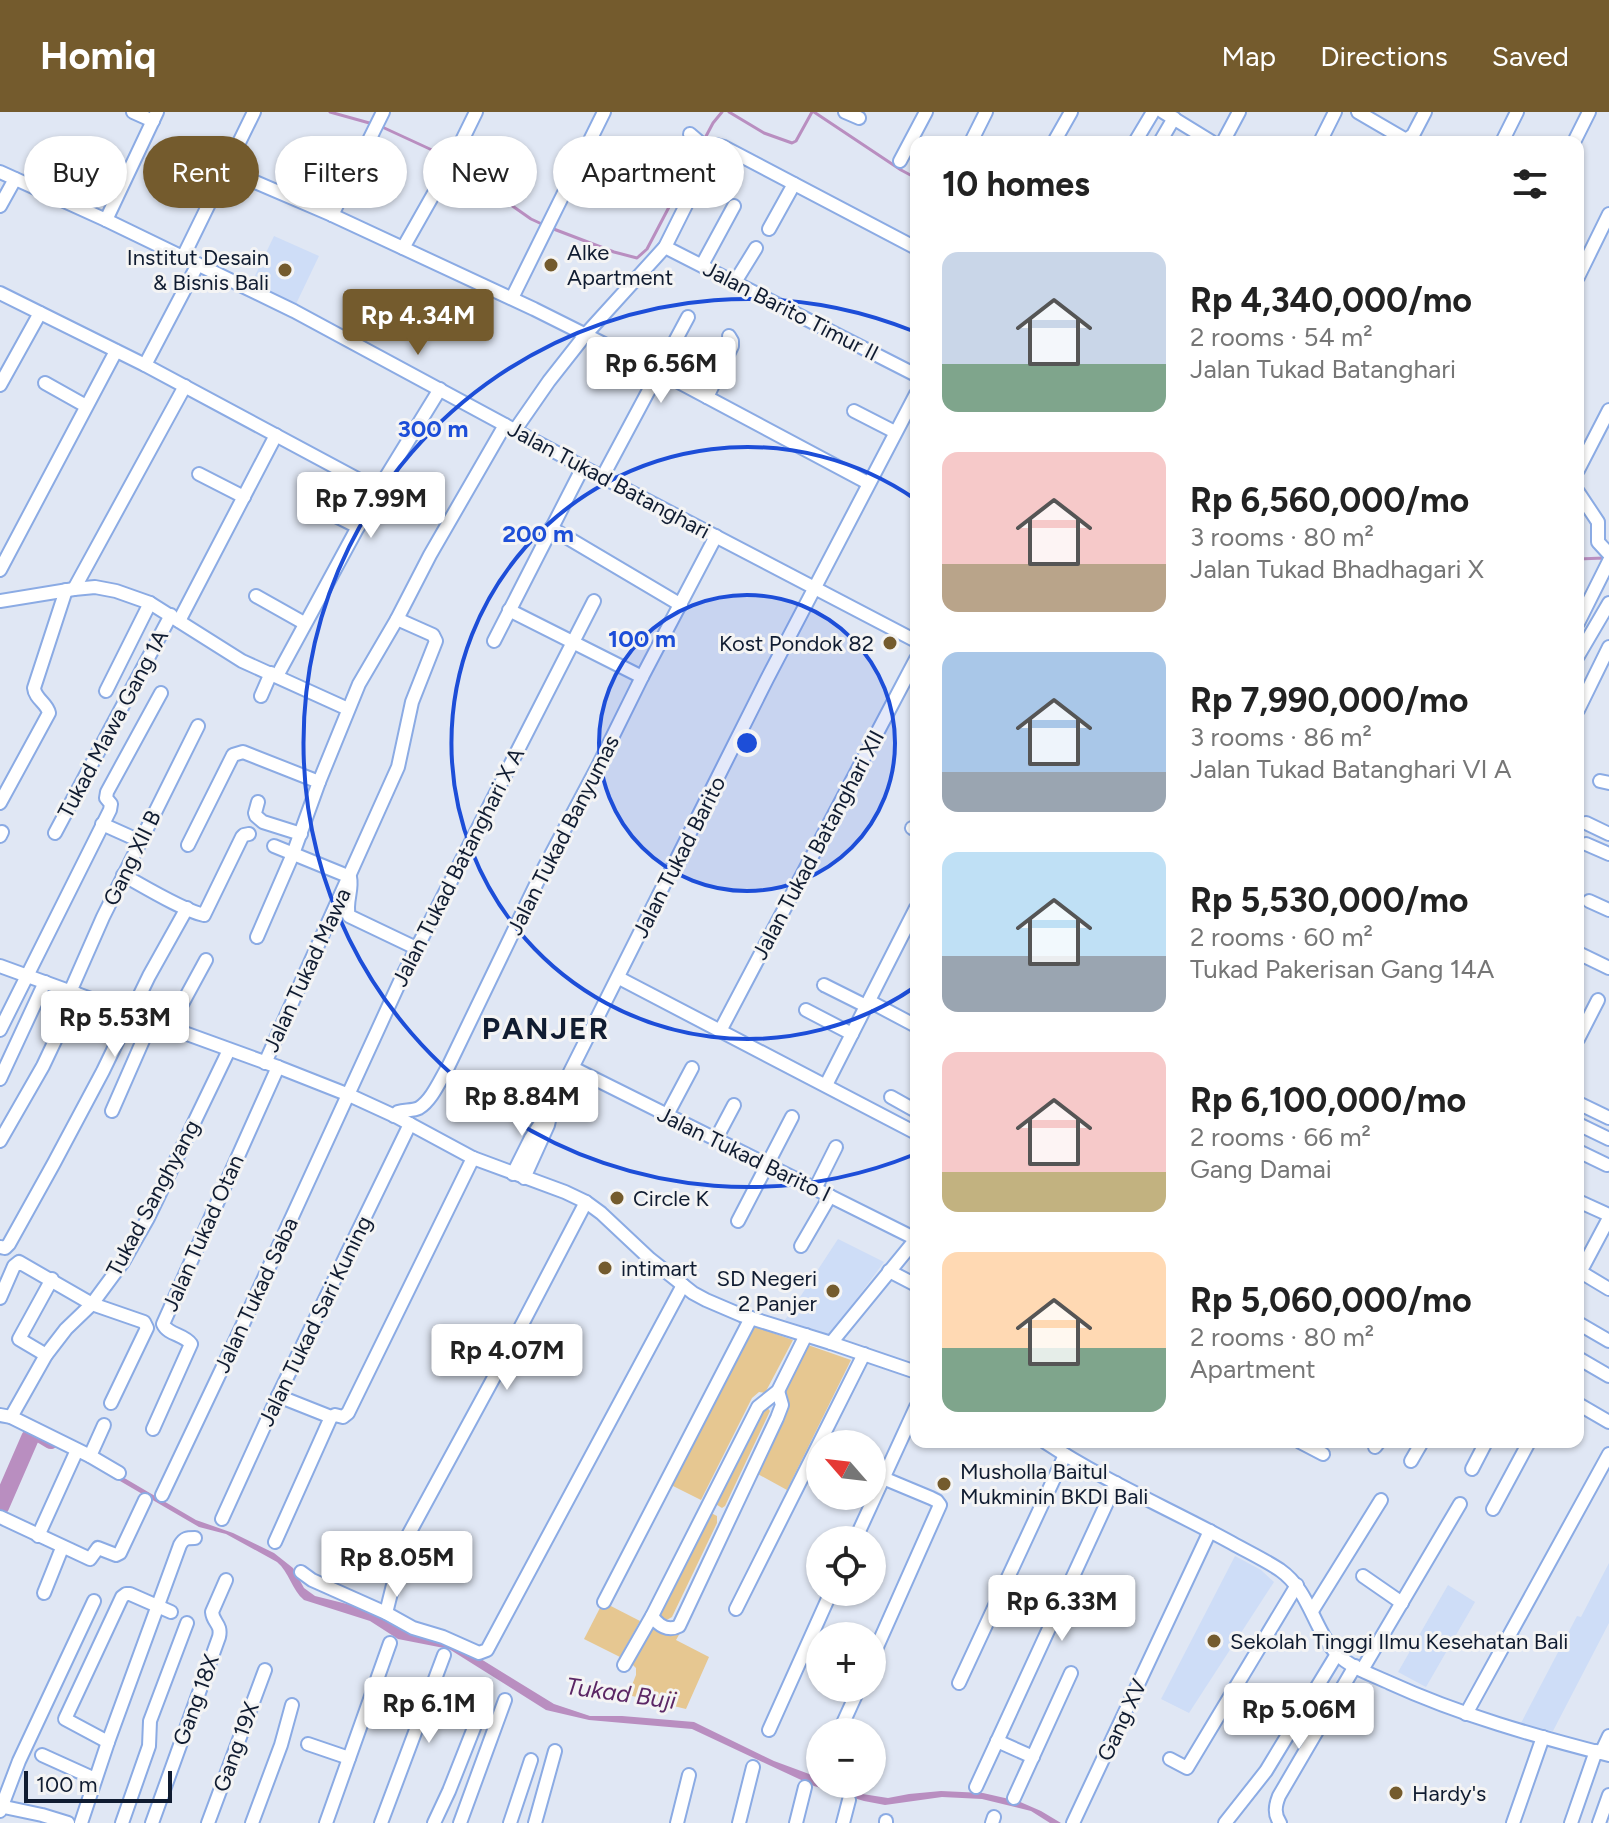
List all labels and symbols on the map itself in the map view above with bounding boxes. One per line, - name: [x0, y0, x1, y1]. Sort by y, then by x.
- place label: Alke Apartment: [567, 239, 673, 291]
- place label: Institut Desain & Bisnis Bali: [127, 244, 269, 296]
- street label: Jalan Barito Timur II: [699, 255, 883, 367]
- marker: Alke Apartment: [542, 256, 560, 274]
- marker: Institut Desain & Bisnis Bali: [276, 261, 294, 279]
- pin: Rp 4.34M: [335, 289, 501, 357]
- pin: Rp 6.56M: [578, 337, 744, 405]
- text: 300 m: [397, 414, 469, 443]
- street label: Jalan Tukad Batanghari: [503, 415, 715, 545]
- pin: Rp 7.99M: [288, 472, 454, 540]
- text: 200 m: [502, 519, 574, 548]
- text: 100 m: [608, 624, 676, 653]
- street label: Tukad Mawa Gang 1A: [52, 625, 174, 823]
- place label: Kost Pondok 82: [719, 630, 874, 657]
- marker: Kost Pondok 82: [881, 634, 899, 652]
- street label: Jalan Tukad Batanghari XII: [746, 726, 890, 964]
- centre of rings: [733, 729, 761, 757]
- street label: Jalan Tukad Banyumas: [501, 731, 625, 939]
- street label: Jalan Tukad Batanghari X A: [386, 743, 530, 991]
- street label: Jalan Tukad Barito: [627, 772, 731, 942]
- street label: Gang XII B: [97, 806, 167, 910]
- street label: Jalan Tukad Mawa: [257, 884, 357, 1056]
- pin: Rp 5.53M: [32, 991, 198, 1059]
- district label: PANJER: [482, 1010, 610, 1047]
- pin: Rp 8.84M: [439, 1070, 605, 1138]
- street label: Jalan Tukad Barito I: [653, 1100, 835, 1208]
- street label: Tukad Sanghyang: [100, 1115, 206, 1281]
- street label: Jalan Tukad Otan: [156, 1151, 250, 1315]
- place label: Circle K: [633, 1185, 710, 1212]
- marker: Circle K: [608, 1189, 626, 1207]
- street label: Jalan Tukad Sari Kuning: [252, 1211, 378, 1431]
- street label: Jalan Tukad Saba: [208, 1213, 304, 1377]
- place label: intimart: [621, 1255, 698, 1282]
- marker: intimart: [596, 1259, 614, 1277]
- place label: SD Negeri 2 Panjer: [716, 1265, 818, 1317]
- marker: SD Negeri 2 Panjer: [824, 1282, 842, 1300]
- pin: Rp 4.07M: [424, 1324, 590, 1392]
- north arrow: [806, 1430, 886, 1510]
- place label: Musholla Baitul Mukminin BKDI Bali: [960, 1458, 1148, 1510]
- marker: Musholla Baitul Mukminin BKDI Bali: [935, 1475, 953, 1493]
- pin: Rp 8.05M: [314, 1531, 480, 1599]
- pin: Rp 6.33M: [979, 1575, 1145, 1643]
- place label: Sekolah Tinggi Ilmu Kesehatan Bali: [1230, 1628, 1568, 1655]
- marker: Sekolah Tinggi Ilmu Kesehatan Bali: [1205, 1632, 1223, 1650]
- street label: Gang 18X: [167, 1650, 225, 1749]
- water label: Tukad Buji: [564, 1671, 678, 1715]
- street label: Gang XV: [1091, 1674, 1153, 1765]
- pin: Rp 6.1M: [355, 1677, 503, 1745]
- pin: Rp 5.06M: [1216, 1683, 1382, 1751]
- street label: Gang 19X: [207, 1698, 265, 1796]
- scale bar: [24, 1767, 172, 1803]
- place label: Hardy's: [1412, 1780, 1486, 1807]
- marker: Hardy's: [1387, 1784, 1405, 1802]

